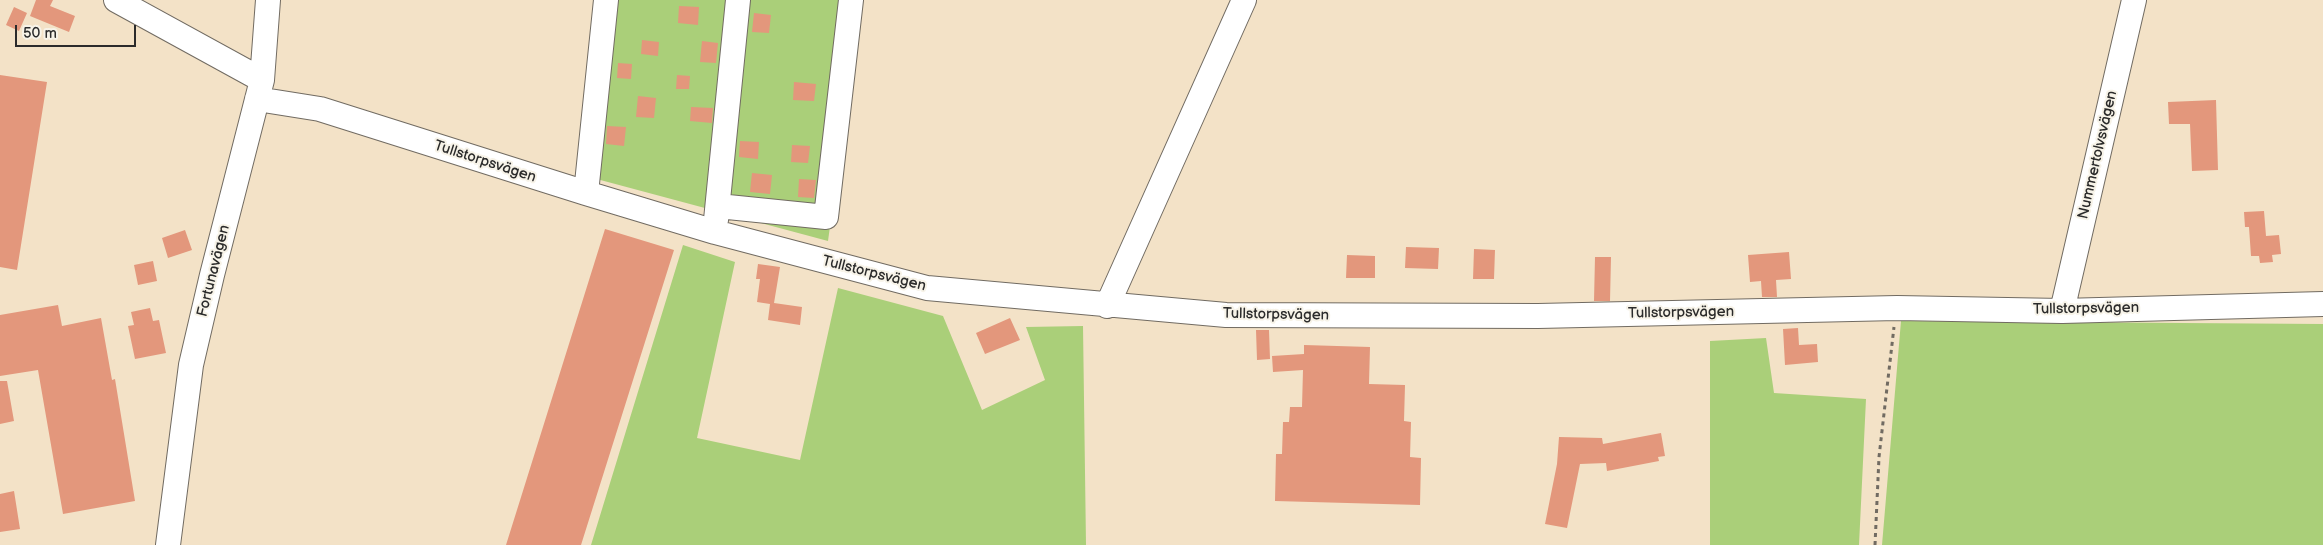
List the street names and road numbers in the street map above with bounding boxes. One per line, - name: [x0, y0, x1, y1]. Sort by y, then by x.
- street label: Nummertolvsvägen: [2074, 89, 2122, 221]
- street label: Tullstorpsvägen: [432, 137, 538, 187]
- street label: Fortunavägen: [194, 223, 234, 319]
- street label: Tullstorpsvägen: [820, 252, 928, 296]
- street label: Tullstorpsvägen: [2033, 299, 2139, 319]
- street label: Tullstorpsvägen: [1628, 303, 1734, 323]
- street label: Tullstorpsvägen: [1223, 305, 1329, 325]

